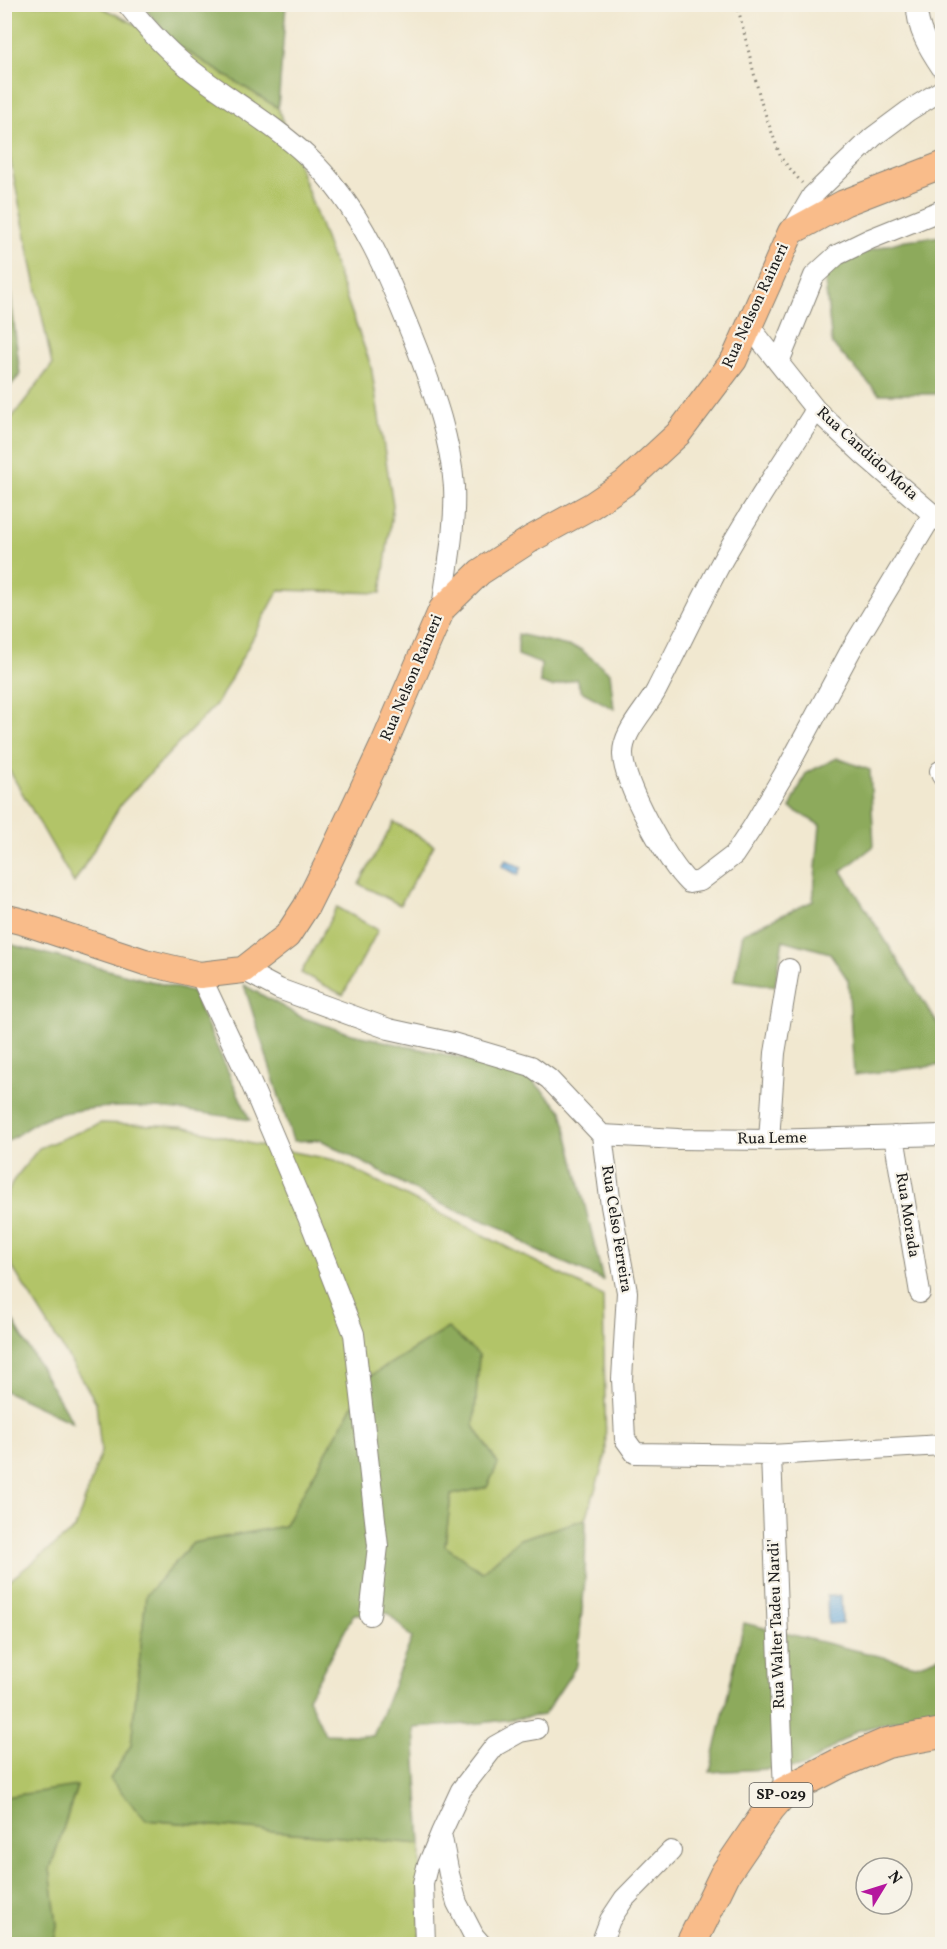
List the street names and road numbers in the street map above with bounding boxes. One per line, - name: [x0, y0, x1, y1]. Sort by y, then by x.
- street label: Rua Nelson Raineri: [717, 240, 795, 372]
- street label: Rua Candido Mota: [811, 402, 923, 506]
- street label: Rua Nelson Raineri: [375, 611, 449, 745]
- street label: Rua Leme: [737, 1127, 807, 1151]
- street label: Rua Celso Ferreira: [595, 1164, 637, 1294]
- street label: Rua Morada: [889, 1171, 925, 1259]
- street label: Rua Walter Tadeu Nardi': [763, 1539, 791, 1709]
- road number: SP-029: [750, 1783, 812, 1807]

